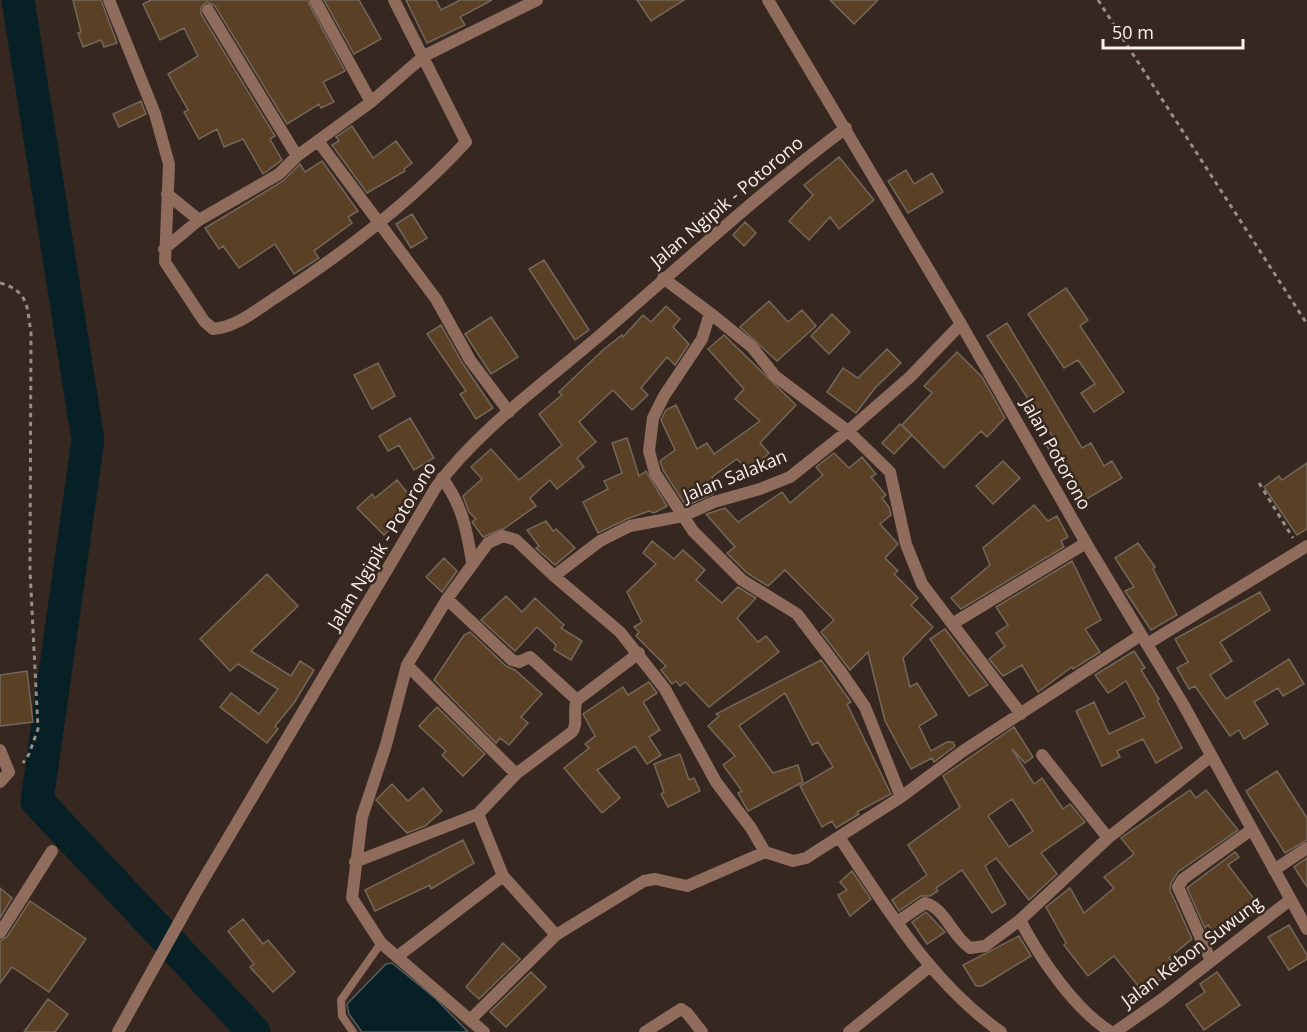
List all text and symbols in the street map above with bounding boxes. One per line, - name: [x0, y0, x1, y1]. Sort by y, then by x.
- scale bar: [1103, 12, 1242, 50]
- text: 50 m: [1112, 20, 1154, 44]
- street label: Jalan Ngipik - Potorono: [644, 130, 808, 273]
- street label: Jalan Potorono: [1015, 392, 1097, 514]
- street label: Jalan Salakan: [677, 443, 790, 508]
- street label: Jalan Ngipik - Potorono: [320, 457, 441, 636]
- street label: Jalan Kebon Suwung: [1114, 890, 1267, 1013]

